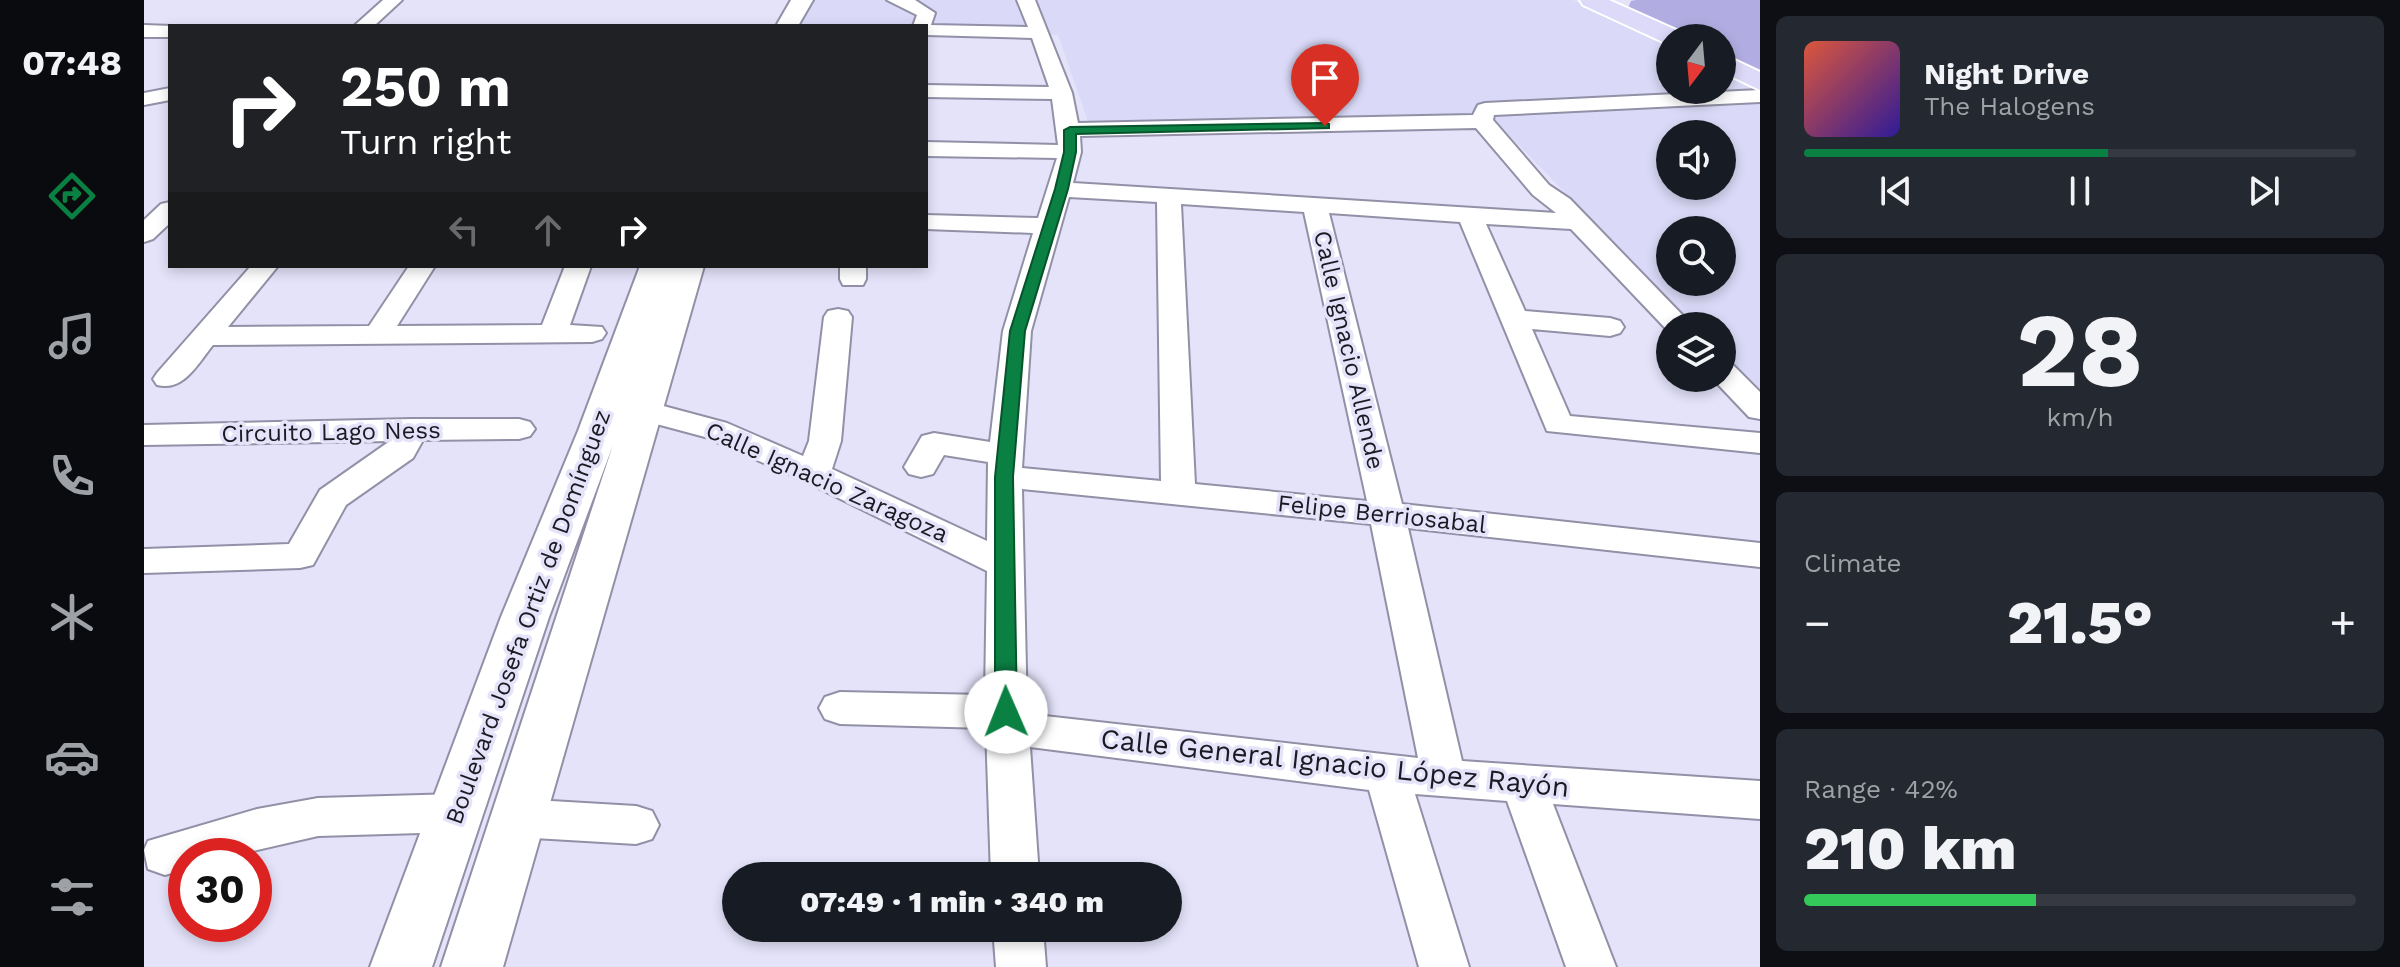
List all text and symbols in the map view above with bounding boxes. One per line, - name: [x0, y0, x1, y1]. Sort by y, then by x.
- north arrow: [1656, 24, 1736, 104]
- map controls: [1656, 24, 1736, 392]
- text: 07:48: [22, 42, 122, 84]
- pin: [1291, 44, 1359, 126]
- text: 250 m: [340, 54, 511, 120]
- icon: right: [208, 56, 312, 160]
- icon: arrive: [1303, 56, 1347, 100]
- text: Night Drive: [1924, 56, 2089, 91]
- text: The Halogens: [1924, 91, 2095, 121]
- button: sound: [1656, 120, 1736, 200]
- text: Turn right: [340, 121, 511, 163]
- icon: directions: [44, 168, 100, 224]
- icon: previous: [1874, 169, 1918, 213]
- icon: pause: [2058, 169, 2102, 213]
- icon: next: [2242, 169, 2286, 213]
- icon: left: [442, 208, 486, 252]
- icon: ahead: [526, 208, 570, 252]
- icon: right: [610, 208, 654, 252]
- button: search: [1656, 216, 1736, 296]
- street label: Calle Ignacio Allende: [1308, 228, 1390, 472]
- text: 28: [2016, 289, 2144, 411]
- icon: music: [44, 308, 100, 364]
- button: layers: [1656, 312, 1736, 392]
- text: km/h: [2047, 402, 2113, 432]
- street label: Boulevard Josefa Ortiz de Domínguez: [440, 406, 616, 828]
- street label: Circuito Lago Ness: [221, 416, 441, 448]
- street label: Calle Ignacio Zaragoza: [701, 416, 953, 548]
- icon: phone: [44, 448, 100, 504]
- street label: Felipe Berriosabal: [1276, 489, 1489, 539]
- text: Climate: [1804, 548, 1902, 578]
- text: 21.5°: [2007, 587, 2153, 658]
- icon: climate: [44, 589, 100, 645]
- text: −: [1804, 597, 1831, 649]
- text: +: [2329, 597, 2356, 649]
- position arrow: [964, 670, 1048, 754]
- street label: Calle General Ignacio López Rayón: [1099, 722, 1571, 804]
- icon: car: [44, 729, 100, 785]
- text: Range · 42%: [1804, 774, 1958, 804]
- text: 210 km: [1804, 813, 2017, 884]
- speed limit sign: 30: [168, 838, 272, 942]
- icon: filters: [44, 869, 100, 925]
- text: 07:49 · 1 min · 340 m: [800, 884, 1104, 919]

